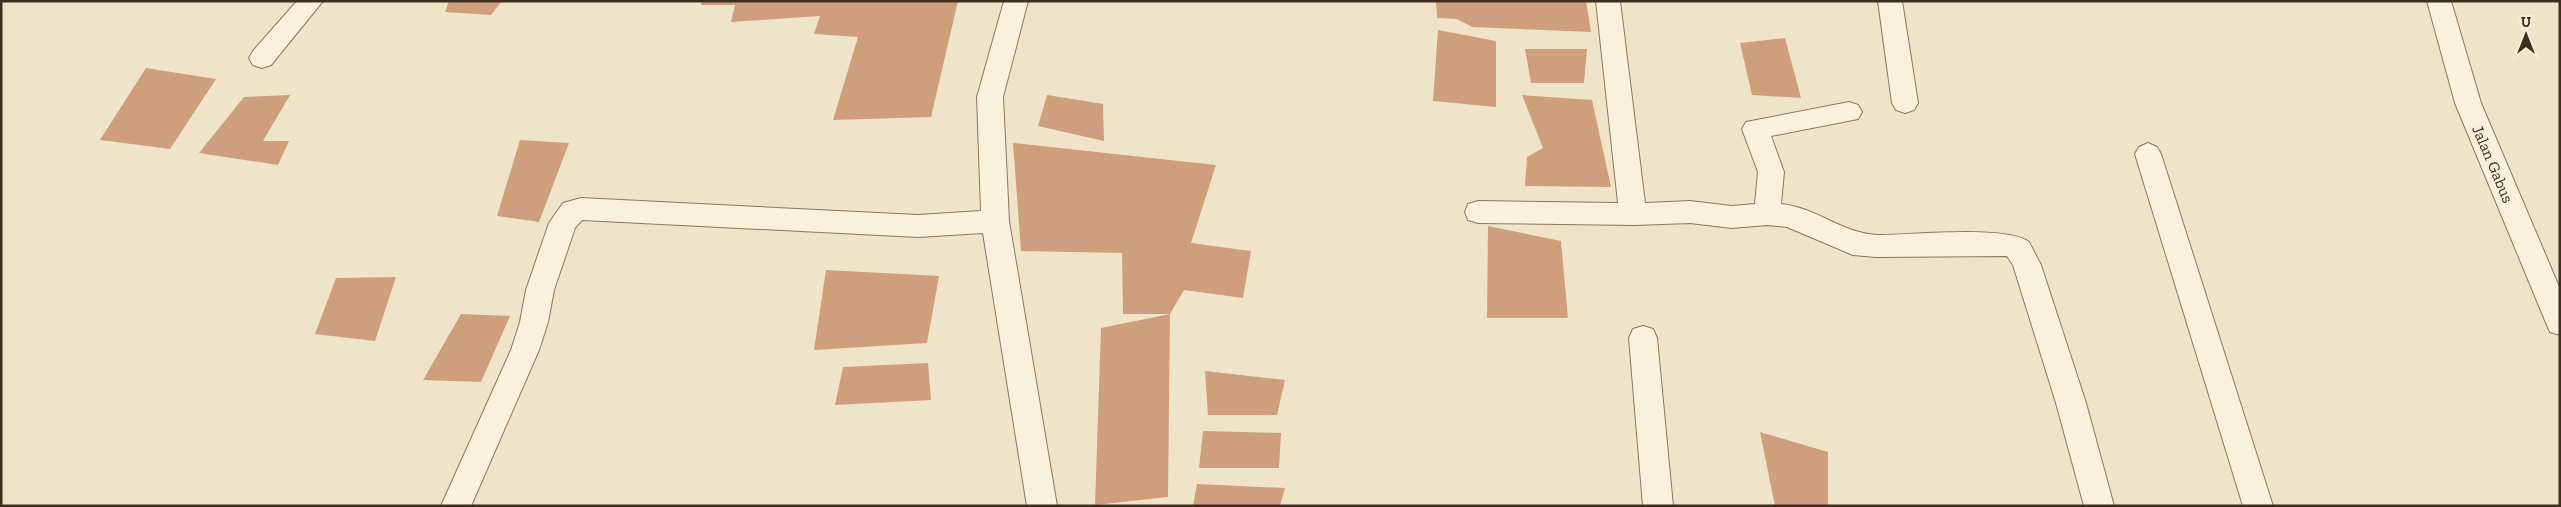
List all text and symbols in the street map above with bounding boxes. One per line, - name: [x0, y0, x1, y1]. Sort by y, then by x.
- north arrow: [2501, 10, 2551, 60]
- text: U: [2521, 14, 2531, 31]
- street label: Jalan Gabus: [2468, 122, 2518, 206]

